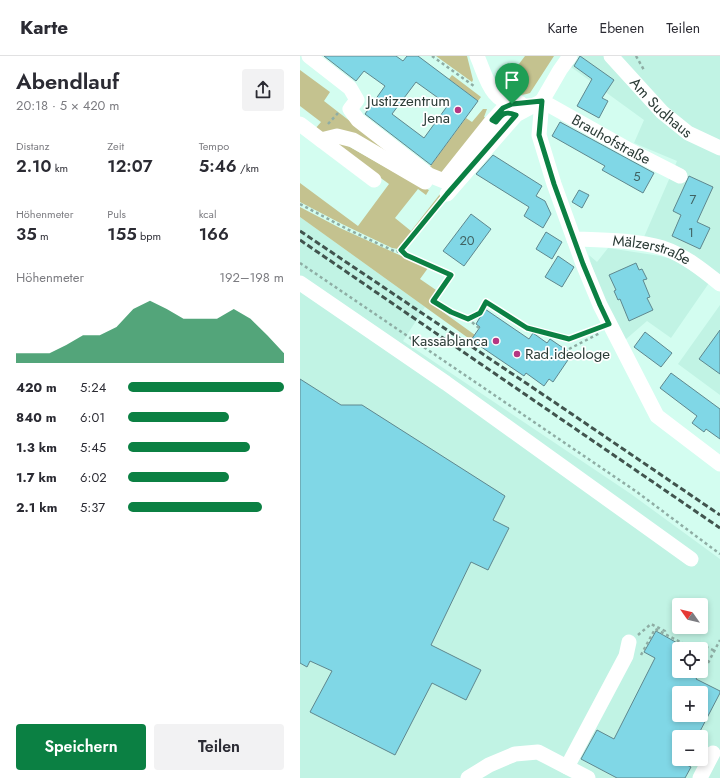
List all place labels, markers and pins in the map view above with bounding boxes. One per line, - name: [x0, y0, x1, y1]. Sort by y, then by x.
- pin: [495, 63, 529, 104]
- place label: Justizzentrum Jena: [365, 90, 450, 129]
- marker: Justizzentrum Jena: [453, 105, 463, 115]
- place label: Kassablanca: [412, 330, 488, 352]
- marker: Kassablanca: [491, 336, 501, 346]
- place label: Rad.ideologe: [525, 343, 610, 365]
- marker: Rad.ideologe: [512, 349, 522, 359]

